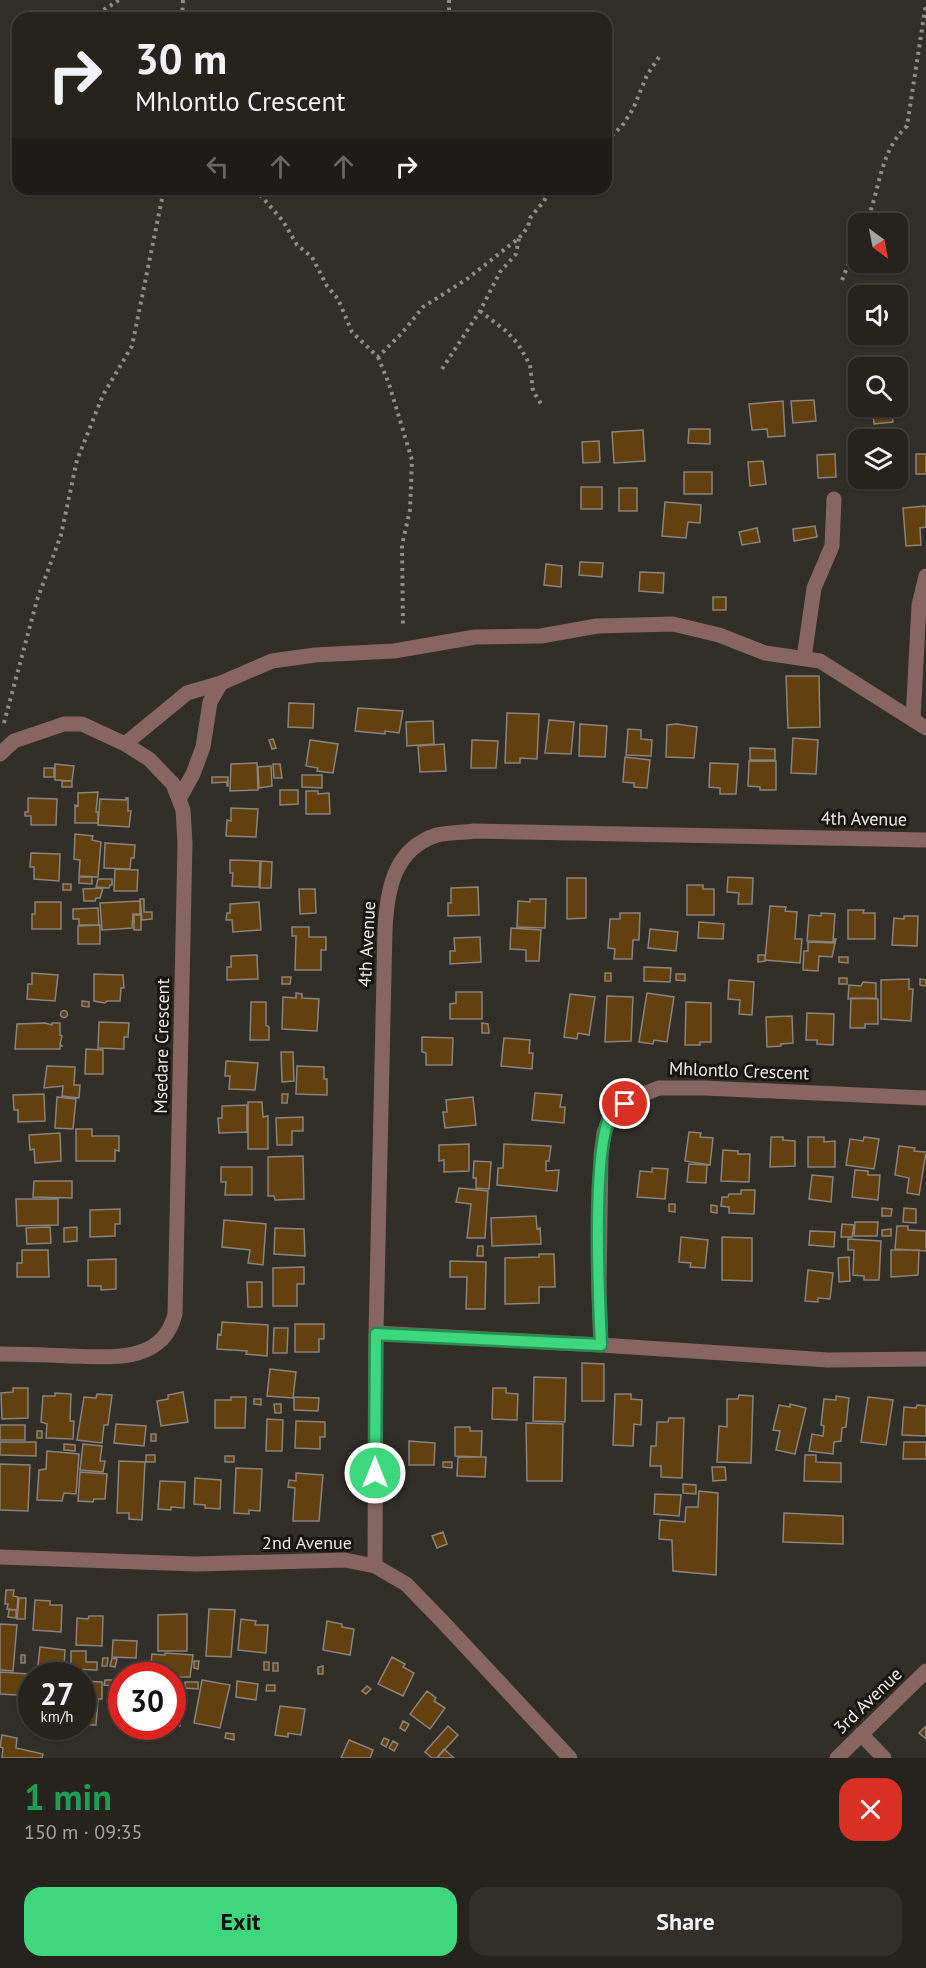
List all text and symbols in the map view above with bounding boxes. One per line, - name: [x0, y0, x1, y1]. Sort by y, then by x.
- text: 30 m: [135, 31, 227, 86]
- icon: right: [36, 36, 114, 114]
- text: Mhlontlo Crescent: [135, 84, 345, 118]
- icon: left: [201, 150, 234, 183]
- icon: ahead: [264, 150, 297, 183]
- icon: ahead: [327, 150, 360, 183]
- icon: right: [390, 150, 423, 183]
- north arrow: [848, 213, 908, 273]
- map controls: [848, 213, 908, 489]
- button: sound: [848, 285, 908, 345]
- button: search: [848, 357, 908, 417]
- button: layers: [848, 429, 908, 489]
- street label: 4th Avenue: [821, 806, 907, 831]
- street label: 4th Avenue: [353, 900, 380, 988]
- street label: Msedare Crescent: [149, 978, 174, 1114]
- street label: Mhlontlo Crescent: [669, 1057, 810, 1084]
- pin: [599, 1078, 650, 1129]
- icon: arrive: [608, 1087, 641, 1120]
- position arrow: [343, 1441, 407, 1505]
- street label: 2nd Avenue: [262, 1531, 352, 1554]
- speed limit sign: 30: [108, 1662, 186, 1740]
- street label: 3rd Avenue: [829, 1662, 907, 1739]
- text: 27: [40, 1674, 74, 1713]
- text: km/h: [41, 1707, 73, 1726]
- text: 1 min: [24, 1773, 112, 1820]
- button: close: [839, 1778, 902, 1841]
- text: 150 m · 09:35: [24, 1819, 142, 1845]
- button: Exit: [24, 1887, 457, 1956]
- button: Share: [469, 1887, 902, 1956]

